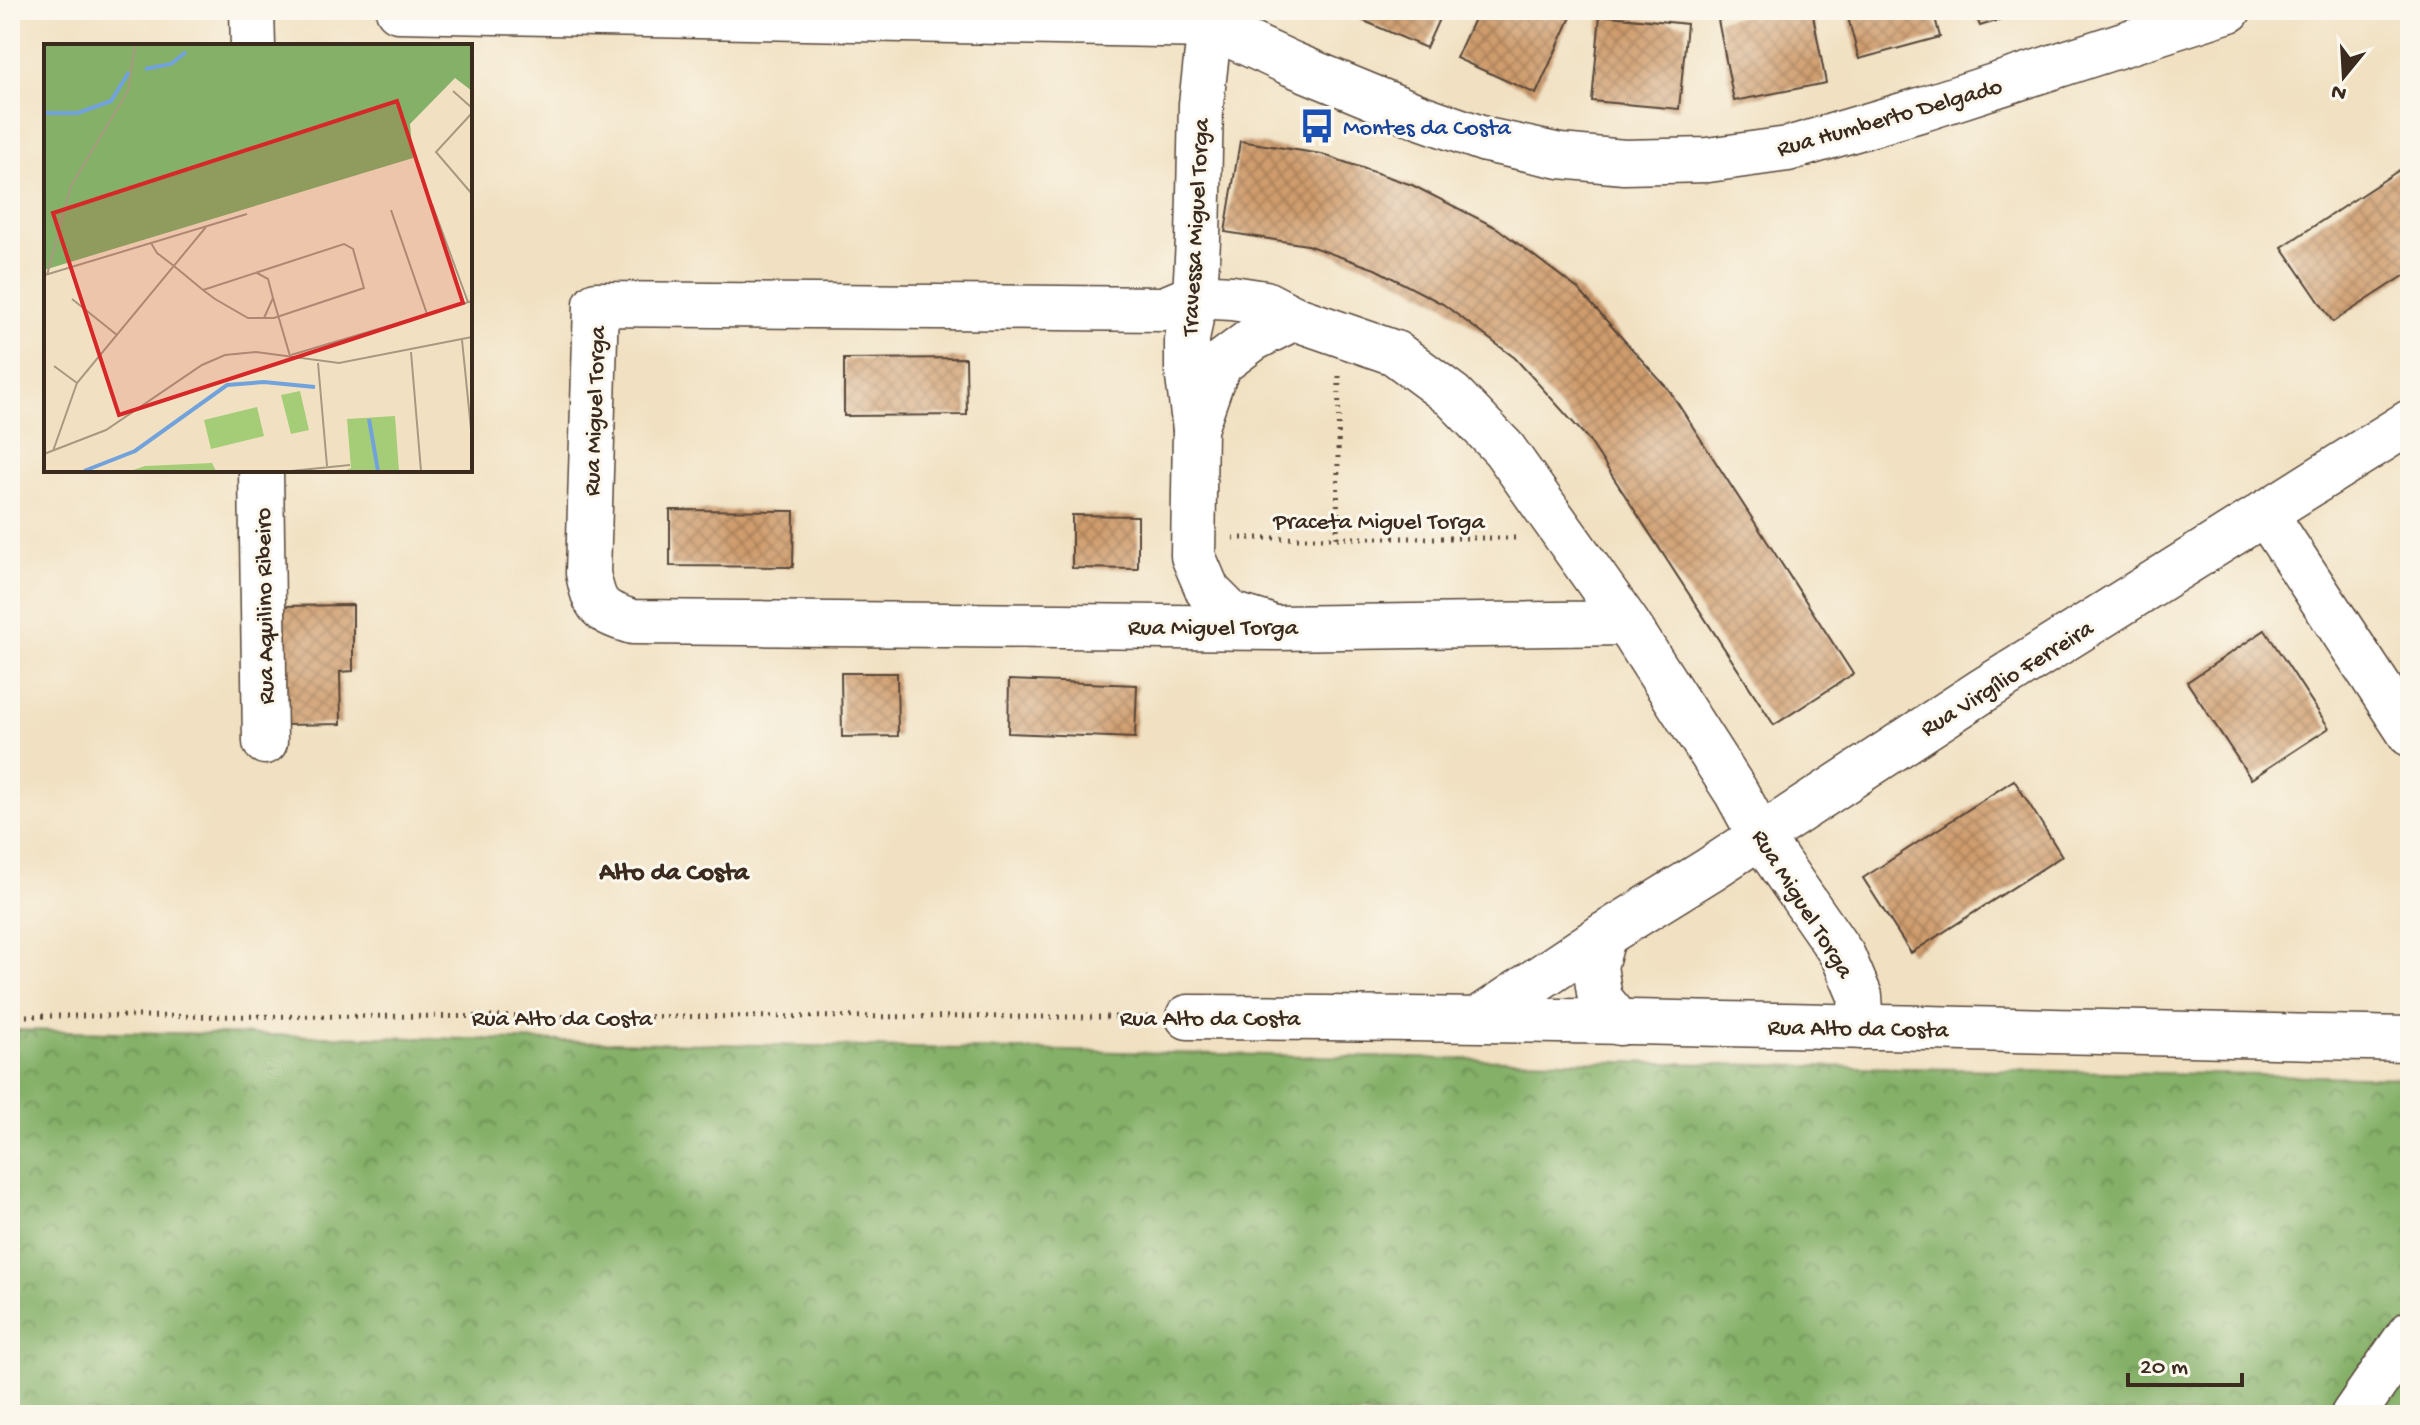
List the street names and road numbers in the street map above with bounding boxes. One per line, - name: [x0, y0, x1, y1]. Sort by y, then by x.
- street label: Rua Humberto Delgado: [1774, 73, 2006, 165]
- street label: Travessa Miguel Torga: [1177, 117, 1218, 339]
- street label: Rua Miguel Torga: [579, 325, 614, 497]
- street label: Rua Aquilino Ribeiro: [250, 507, 283, 705]
- street label: Praceta Miguel Torga: [1272, 509, 1486, 538]
- street label: Rua Miguel Torga: [1128, 615, 1299, 644]
- street label: Rua Virgílio Ferreira: [1916, 615, 2100, 745]
- street label: Rua Miguel Torga: [1744, 825, 1859, 985]
- street label: Rua Alto da Costa: [472, 1006, 653, 1035]
- street label: Rua Alto da Costa: [1120, 1006, 1301, 1035]
- street label: Rua Alto da Costa: [1767, 1014, 1949, 1047]

